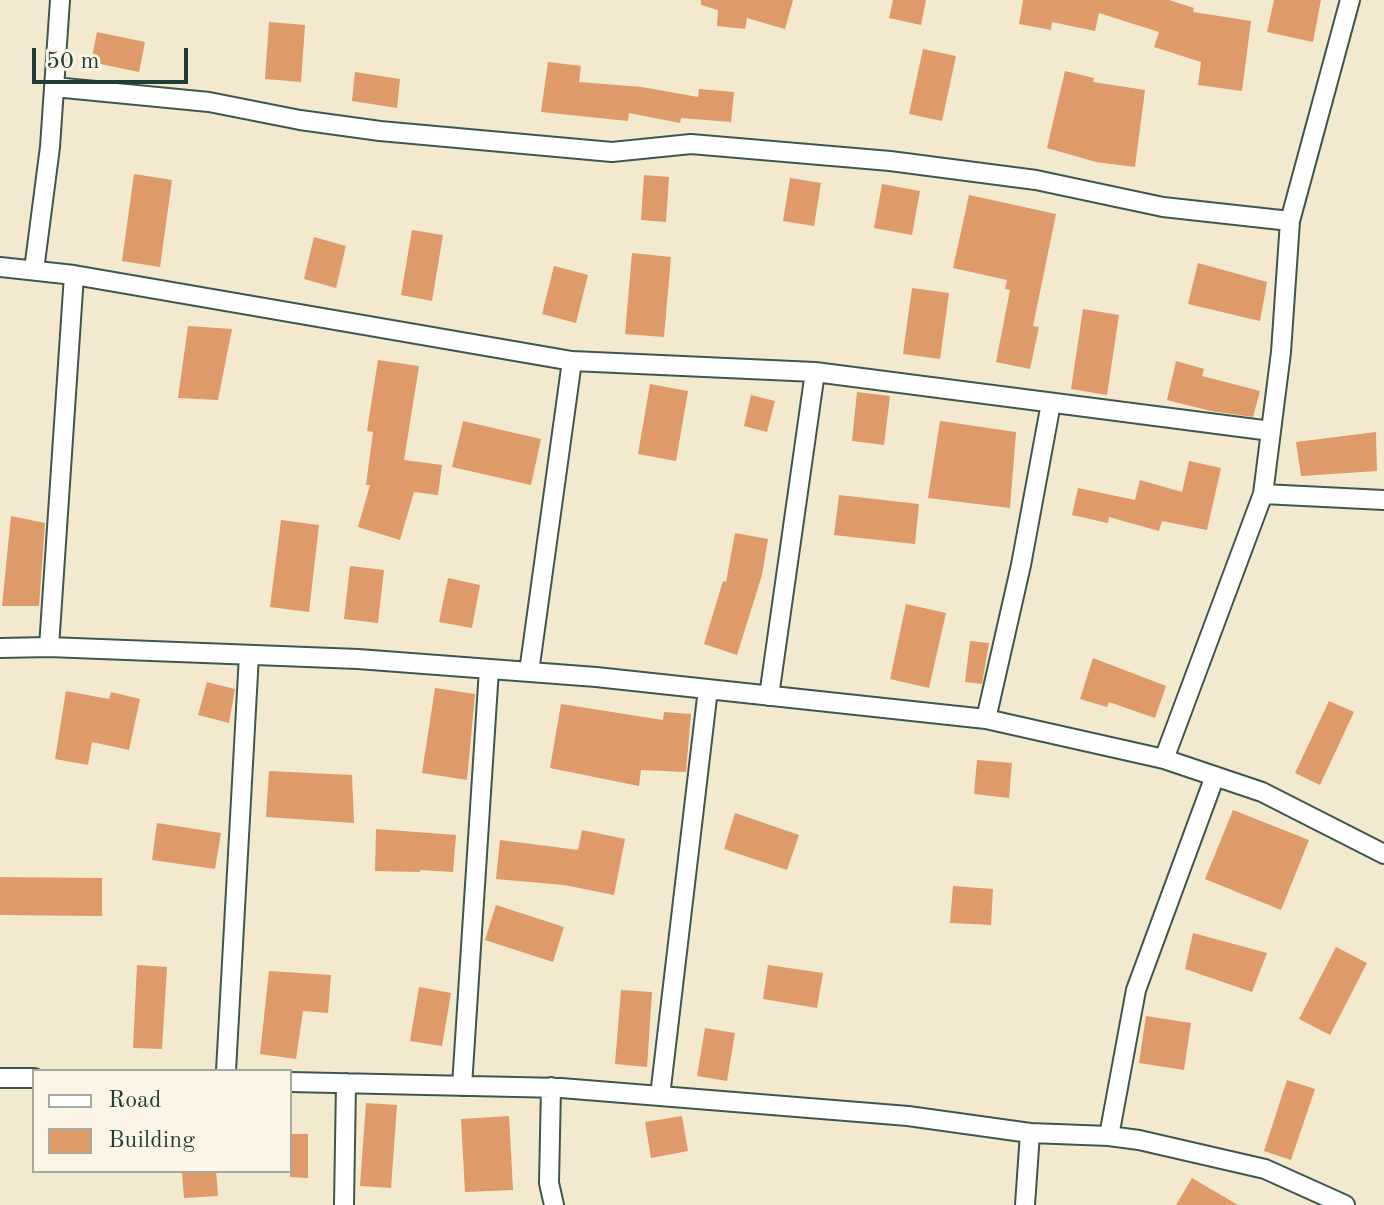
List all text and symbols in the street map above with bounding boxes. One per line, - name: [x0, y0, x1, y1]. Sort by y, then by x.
- scale bar: [36, 32, 192, 82]
- text: 50 m: [46, 50, 100, 74]
- legend: [32, 1069, 292, 1173]
- text: Road: [108, 1089, 161, 1113]
- text: Building: [108, 1129, 195, 1153]

